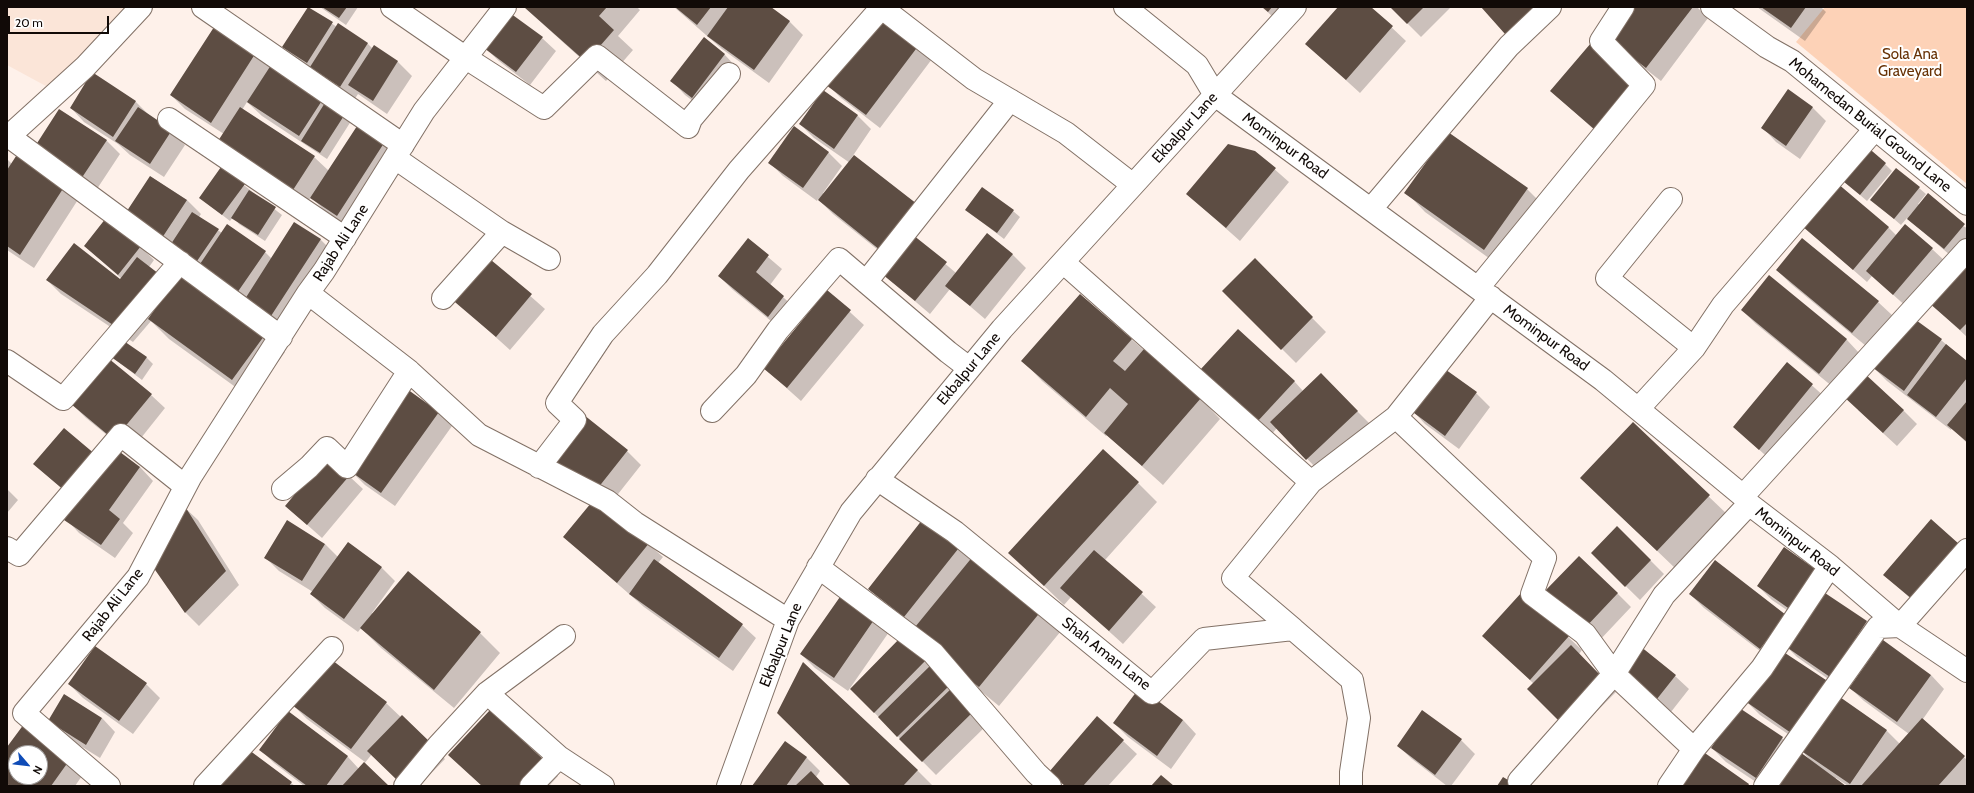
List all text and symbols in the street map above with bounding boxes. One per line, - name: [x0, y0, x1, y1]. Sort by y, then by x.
- scale bar: [10, 8, 111, 34]
- text: 20 m: [15, 15, 43, 30]
- park label: Sola Ana Graveyard: [1878, 46, 1942, 81]
- street label: Mohamedan Burial Ground Lane: [1785, 54, 1955, 196]
- street label: Ekbalpur Lane: [1148, 89, 1222, 167]
- street label: Mominpur Road: [1239, 109, 1331, 183]
- street label: Rajab Ali Lane: [309, 201, 373, 285]
- street label: Mominpur Road: [1500, 301, 1592, 375]
- street label: Ekbalpur Lane: [933, 329, 1005, 409]
- street label: Mominpur Road: [1751, 504, 1843, 580]
- street label: Rajab Ali Lane: [79, 565, 147, 645]
- street label: Ekbalpur Lane: [756, 600, 806, 690]
- street label: Shah Aman Lane: [1058, 614, 1154, 694]
- north arrow: [8, 745, 48, 785]
- text: N: [30, 763, 46, 777]

